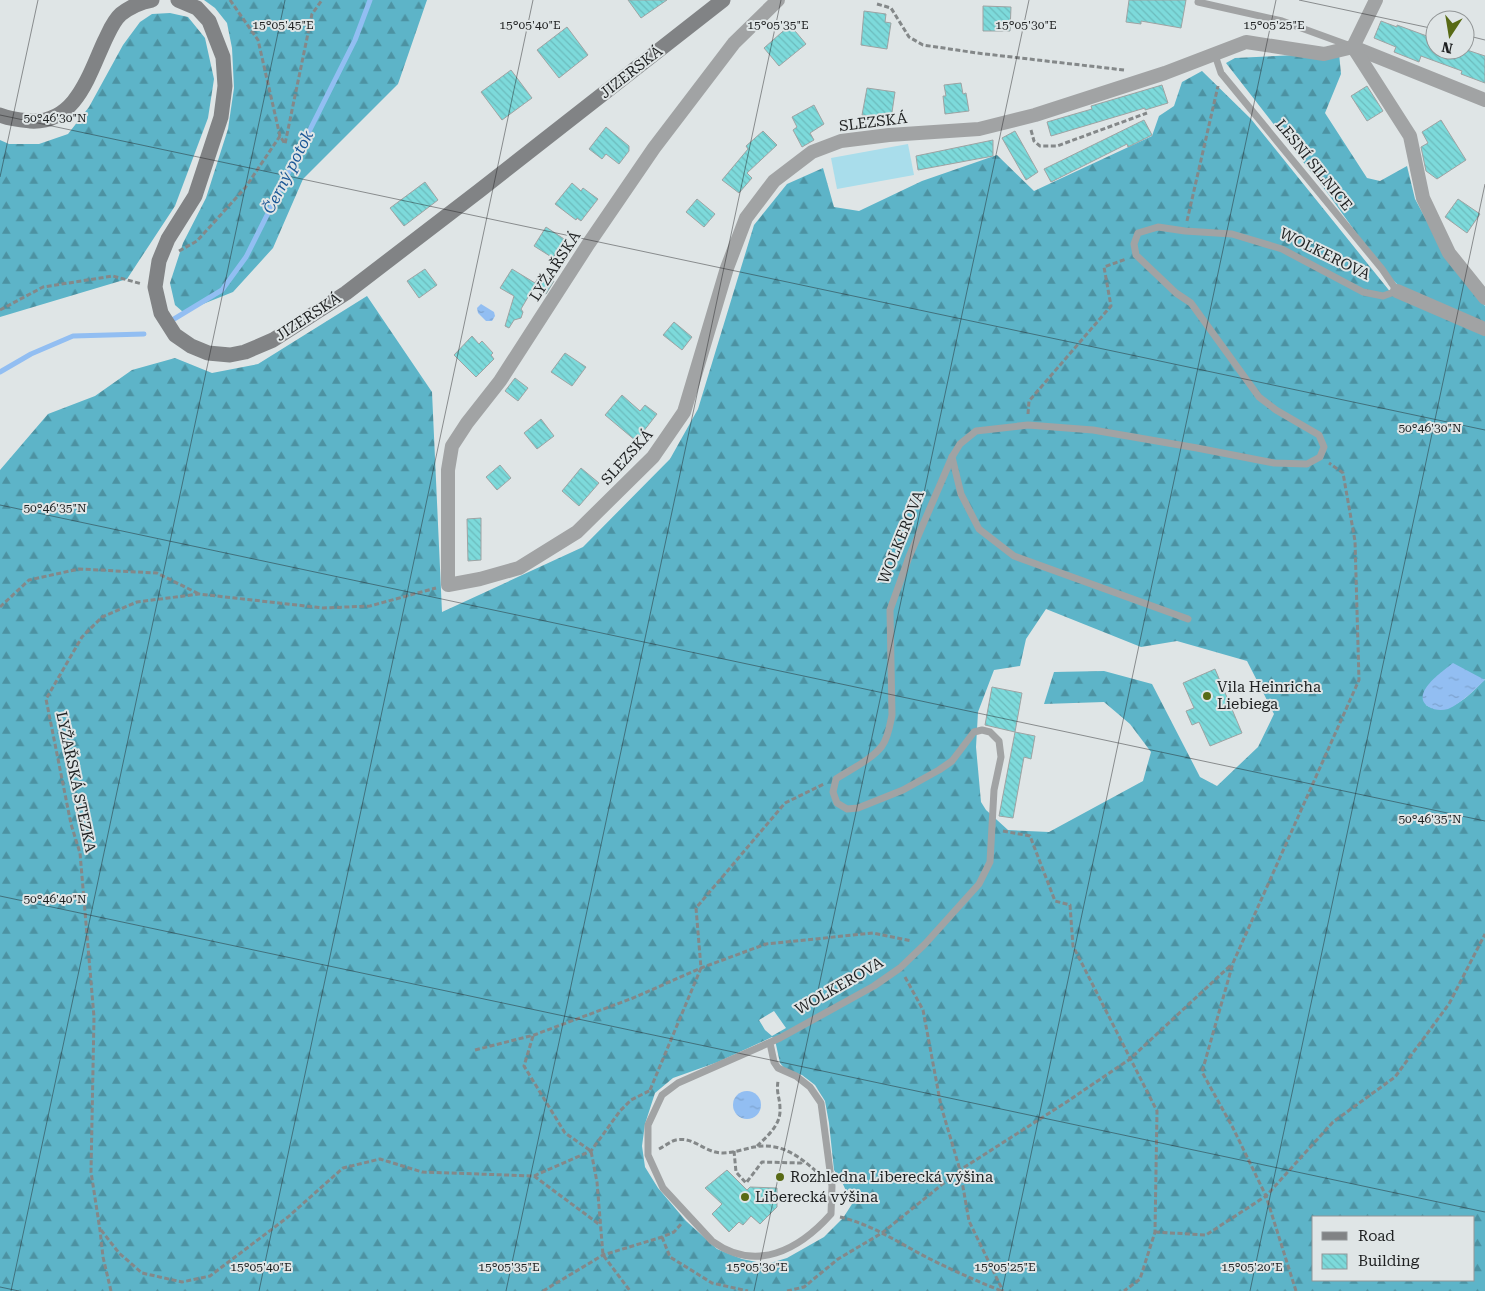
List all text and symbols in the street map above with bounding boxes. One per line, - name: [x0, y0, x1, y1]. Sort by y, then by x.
- north arrow: [1425, 10, 1475, 60]
- text: 15°05'45"E: [252, 18, 314, 32]
- text: 15°05'40"E: [499, 18, 561, 32]
- text: 15°05'35"E: [747, 18, 809, 32]
- text: 15°05'30"E: [995, 18, 1057, 32]
- text: 15°05'25"E: [1243, 18, 1305, 32]
- text: N: [1440, 39, 1454, 57]
- street label: JIZERSKÁ: [596, 42, 666, 102]
- street label: SLEZSKÁ: [838, 109, 909, 135]
- text: 50°46'30"N: [23, 111, 87, 125]
- street label: LESNÍ SILNICE: [1272, 116, 1356, 214]
- water label: Černý potok: [259, 127, 317, 217]
- street label: WOLKEROVA: [1277, 224, 1374, 284]
- street label: LYŽAŘSKÁ: [526, 227, 585, 304]
- street label: JIZERSKÁ: [272, 289, 345, 345]
- text: 50°46'30"N: [1398, 421, 1462, 435]
- street label: SLEZSKÁ: [597, 425, 657, 488]
- street label: WOLKEROVA: [874, 487, 928, 586]
- text: 50°46'35"N: [23, 501, 87, 515]
- place label: Vila Heinricha Liebiega: [1217, 678, 1321, 713]
- marker: Vila Heinricha Liebiega: [1201, 690, 1213, 702]
- street label: LYŽAŘSKÁ STEZKA: [52, 710, 100, 855]
- text: 50°46'35"N: [1398, 812, 1462, 826]
- text: 50°46'40"N: [23, 892, 87, 906]
- street label: WOLKEROVA: [792, 953, 887, 1018]
- place label: Rozhledna Liberecká výšina: [790, 1168, 993, 1186]
- marker: Rozhledna Liberecká výšina: [774, 1171, 786, 1183]
- place label: Liberecká výšina: [755, 1188, 878, 1206]
- marker: Liberecká výšina: [739, 1191, 751, 1203]
- legend: [1312, 1216, 1475, 1281]
- text: Road: [1358, 1227, 1395, 1245]
- text: Building: [1358, 1252, 1420, 1270]
- text: 15°05'40"E: [230, 1260, 292, 1274]
- text: 15°05'35"E: [478, 1260, 540, 1274]
- text: 15°05'30"E: [726, 1260, 788, 1274]
- text: 15°05'25"E: [974, 1260, 1036, 1274]
- text: 15°05'20"E: [1221, 1260, 1283, 1274]

